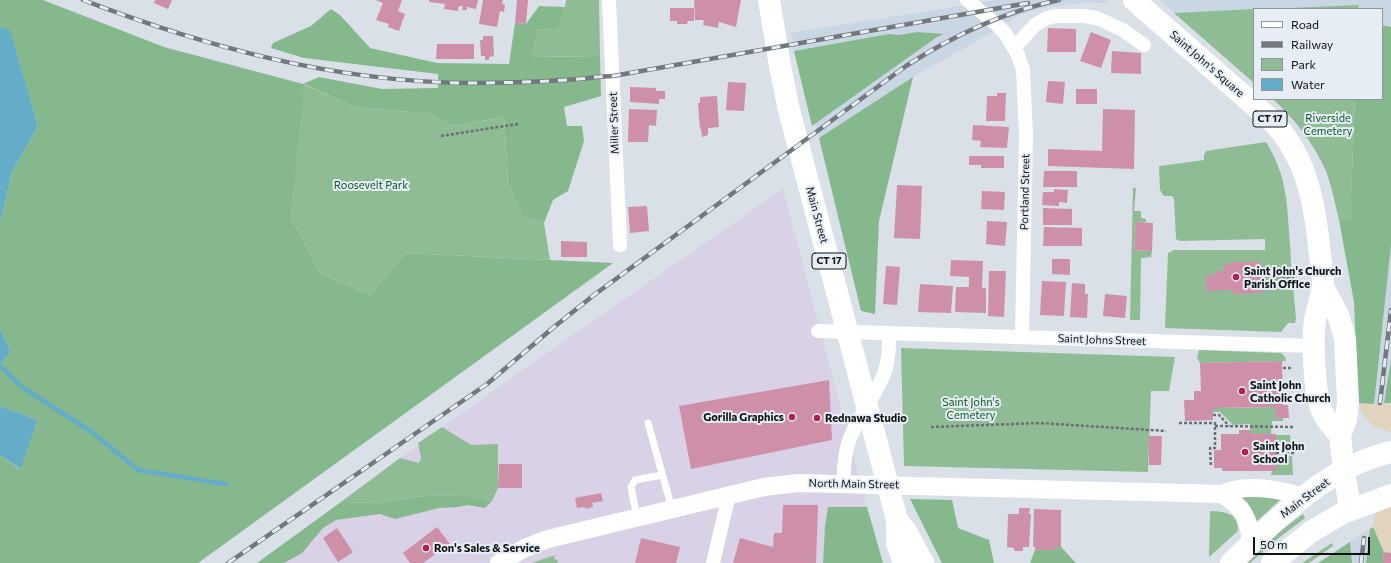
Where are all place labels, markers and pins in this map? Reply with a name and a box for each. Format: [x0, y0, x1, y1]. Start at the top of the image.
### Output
place label: Saint John's Church Parish Office [1244, 264, 1341, 290]
marker: Saint John's Church Parish Office [1231, 272, 1241, 282]
place label: Saint John Catholic Church [1250, 378, 1331, 404]
marker: Saint John Catholic Church [1237, 386, 1247, 396]
place label: Gorilla Graphics [703, 410, 784, 424]
place label: Rednawa Studio [825, 411, 907, 425]
marker: Gorilla Graphics [787, 412, 797, 422]
marker: Rednawa Studio [812, 413, 822, 423]
place label: Saint John School [1253, 439, 1304, 465]
marker: Saint John School [1240, 447, 1250, 457]
place label: Ron's Sales & Service [434, 541, 540, 555]
marker: Ron's Sales & Service [421, 543, 431, 553]

